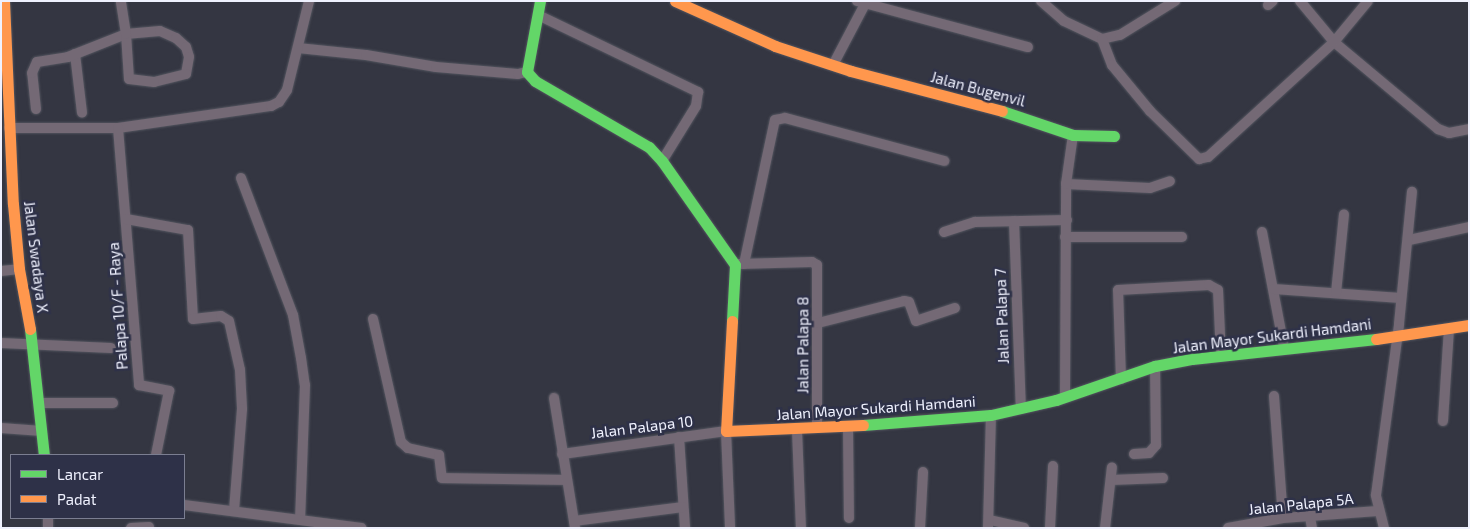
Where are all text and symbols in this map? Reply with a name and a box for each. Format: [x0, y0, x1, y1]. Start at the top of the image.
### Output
street label: Jalan Bugenvil [929, 68, 1027, 110]
street label: Jalan Swadaya X [20, 200, 52, 314]
street label: Palapa 10/F - Raya [105, 242, 131, 370]
street label: Jalan Palapa 7 [991, 268, 1013, 364]
street label: Jalan Palapa 8 [794, 296, 812, 394]
street label: Jalan Mayor Sukardi Hamdani [1172, 315, 1372, 357]
street label: Jalan Mayor Sukardi Hamdani [776, 392, 976, 424]
street label: Jalan Palapa 10 [590, 412, 694, 442]
legend [10, 454, 185, 519]
text: Lancar [57, 465, 103, 483]
text: Padat [57, 490, 97, 508]
street label: Jalan Palapa 5A [1248, 490, 1354, 518]

